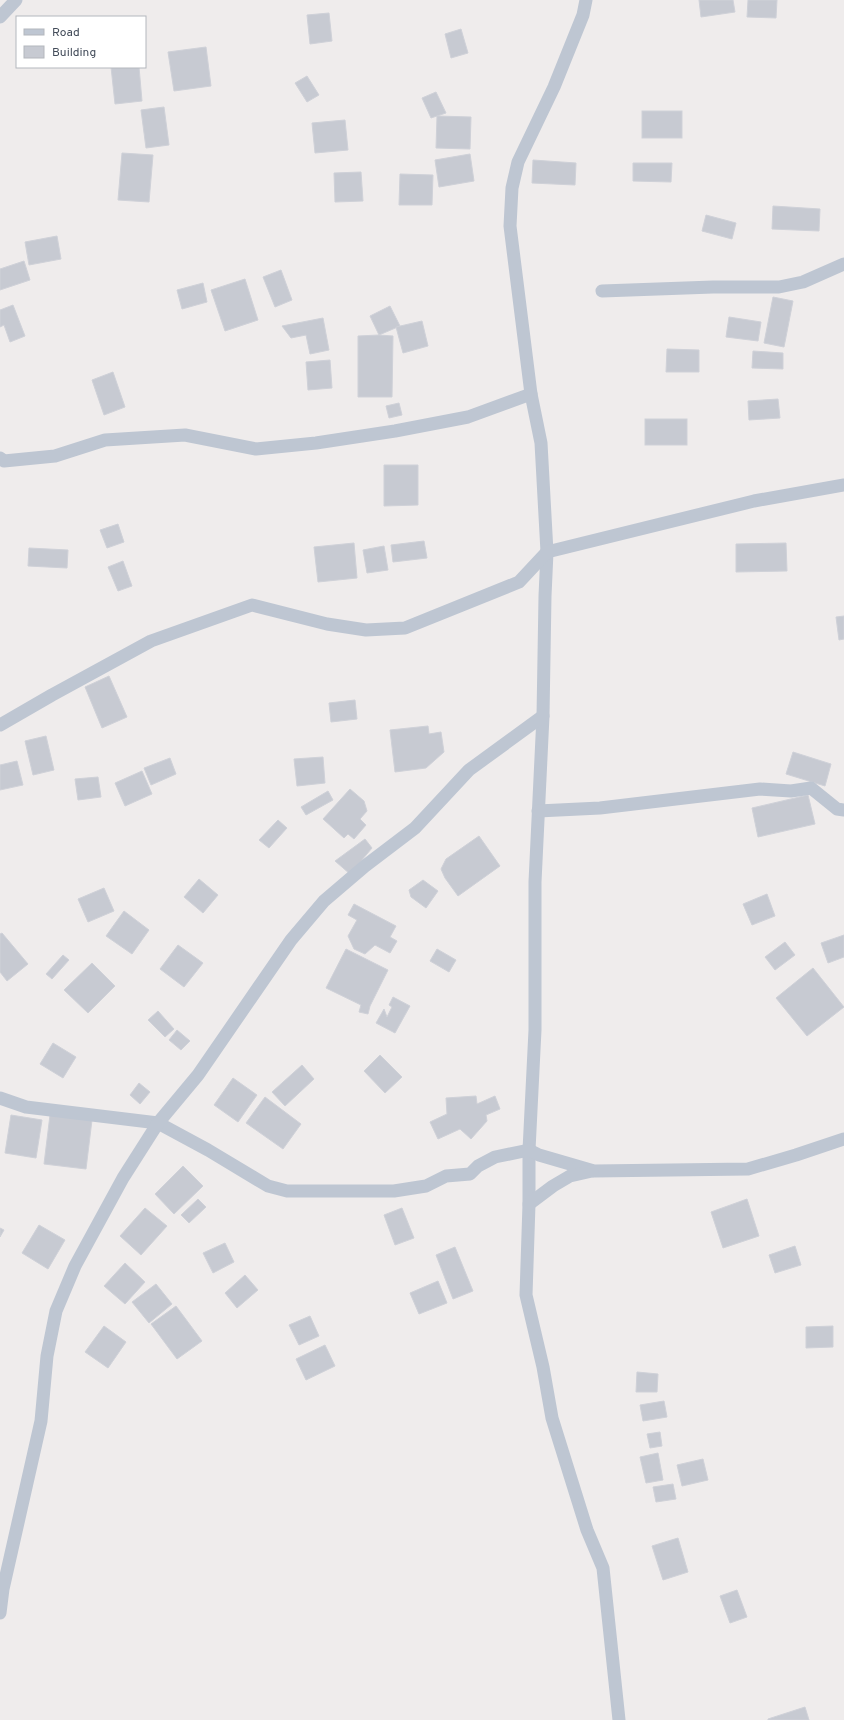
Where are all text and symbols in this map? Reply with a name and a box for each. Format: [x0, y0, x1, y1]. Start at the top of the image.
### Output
legend [16, 16, 146, 68]
text: Road [52, 25, 80, 41]
text: Building [52, 45, 96, 61]

